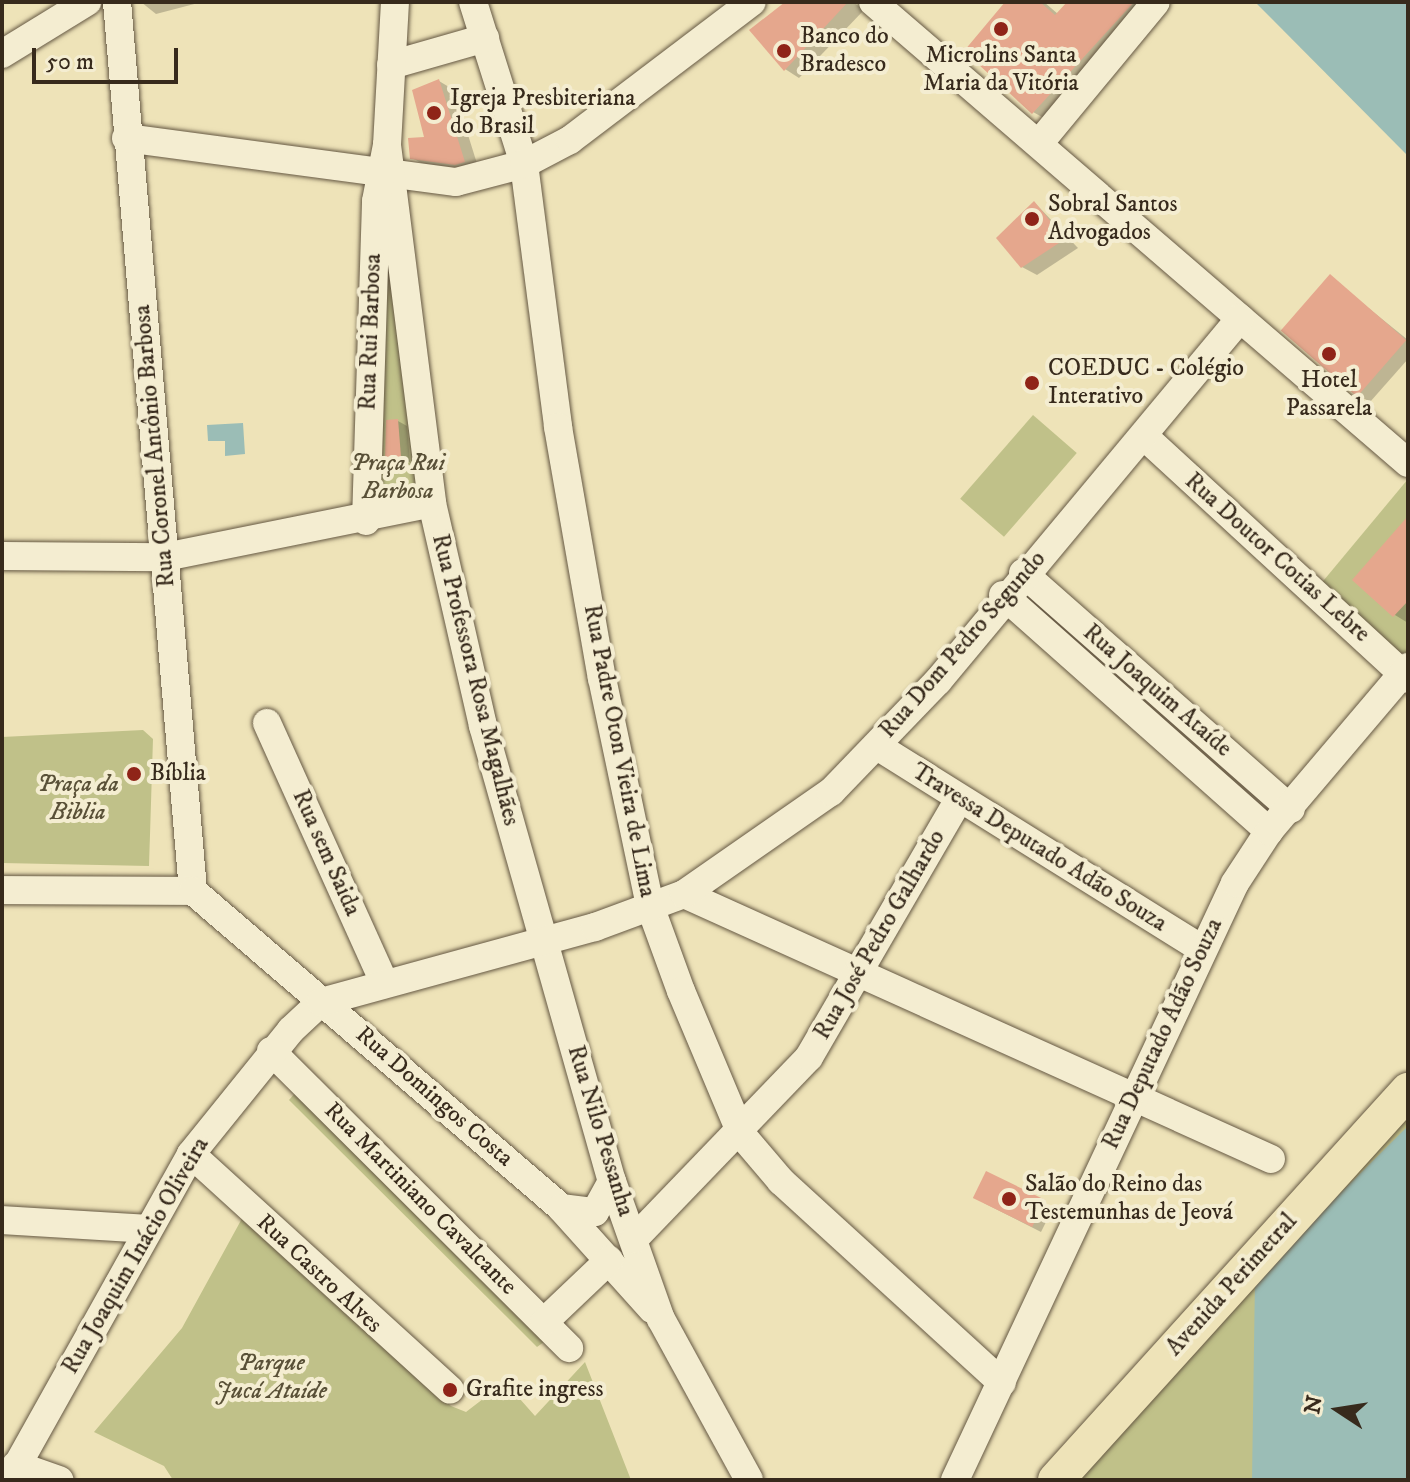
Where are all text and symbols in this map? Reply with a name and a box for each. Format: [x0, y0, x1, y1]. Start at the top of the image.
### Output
marker: Microlins Santa Maria da Vitória [992, 20, 1010, 38]
place label: Banco do Bradesco [800, 23, 889, 79]
scale bar [36, 32, 182, 82]
marker: Banco do Bradesco [775, 42, 793, 60]
place label: Microlins Santa Maria da Vitória [923, 42, 1079, 98]
text: 50 m [46, 47, 94, 77]
place label: Igreja Presbiteriana do Brasil [450, 85, 635, 141]
marker: Igreja Presbiteriana do Brasil [425, 104, 443, 122]
place label: Sobral Santos Advogados [1048, 191, 1177, 247]
marker: Sobral Santos Advogados [1023, 210, 1041, 228]
street label: Rua Rui Barbosa [354, 253, 388, 411]
street label: Rua Coronel Antônio Barbosa [128, 303, 182, 589]
marker: Hotel Passarela [1320, 345, 1338, 363]
place label: COEDUC - Colégio Interativo [1048, 355, 1244, 411]
place label: Hotel Passarela [1286, 367, 1372, 423]
marker: COEDUC - Colégio Interativo [1023, 374, 1041, 392]
park label: Praça Rui Barbosa [351, 450, 445, 506]
street label: Rua Doutor Cotias Lebre [1178, 467, 1376, 649]
street label: Rua Professora Rosa Magalhães [425, 531, 525, 829]
street label: Rua Dom Pedro Segundo [874, 545, 1052, 745]
street label: Rua Padre Oton Vieira de Lima [576, 602, 662, 900]
street label: Rua Joaquim Ataíde [1077, 618, 1237, 764]
street label: Travessa Deputado Adão Souza [906, 758, 1172, 938]
place label: Bíblia [150, 760, 206, 788]
marker: Bíblia [125, 765, 143, 783]
park label: Praça da Biblia [37, 771, 119, 827]
street label: Rua sem Saida [285, 785, 367, 921]
street label: Rua José Pedro Galhardo [808, 825, 952, 1045]
street label: Rua Deputado Adão Souza [1097, 914, 1229, 1154]
street label: Rua Domingos Costa [349, 1021, 519, 1173]
street label: Rua Nilo Pessanha [560, 1042, 640, 1220]
street label: Rua Martiniano Cavalcante [318, 1097, 522, 1301]
street label: Rua Joaquim Inácio Oliveira [56, 1132, 216, 1380]
place label: Salão do Reino das Testemunhas de Jeová [1025, 1171, 1233, 1227]
marker: Salão do Reino das Testemunhas de Jeová [1000, 1190, 1018, 1208]
street label: Rua Castro Alves [250, 1208, 388, 1340]
street label: Avenida Perimetral [1160, 1208, 1304, 1362]
park label: Parque Jucá Ataíde [215, 1350, 327, 1406]
north arrow [1298, 1370, 1378, 1450]
place label: Grafite ingress [466, 1376, 604, 1404]
marker: Grafite ingress [441, 1381, 459, 1399]
text: N [1299, 1393, 1329, 1417]

